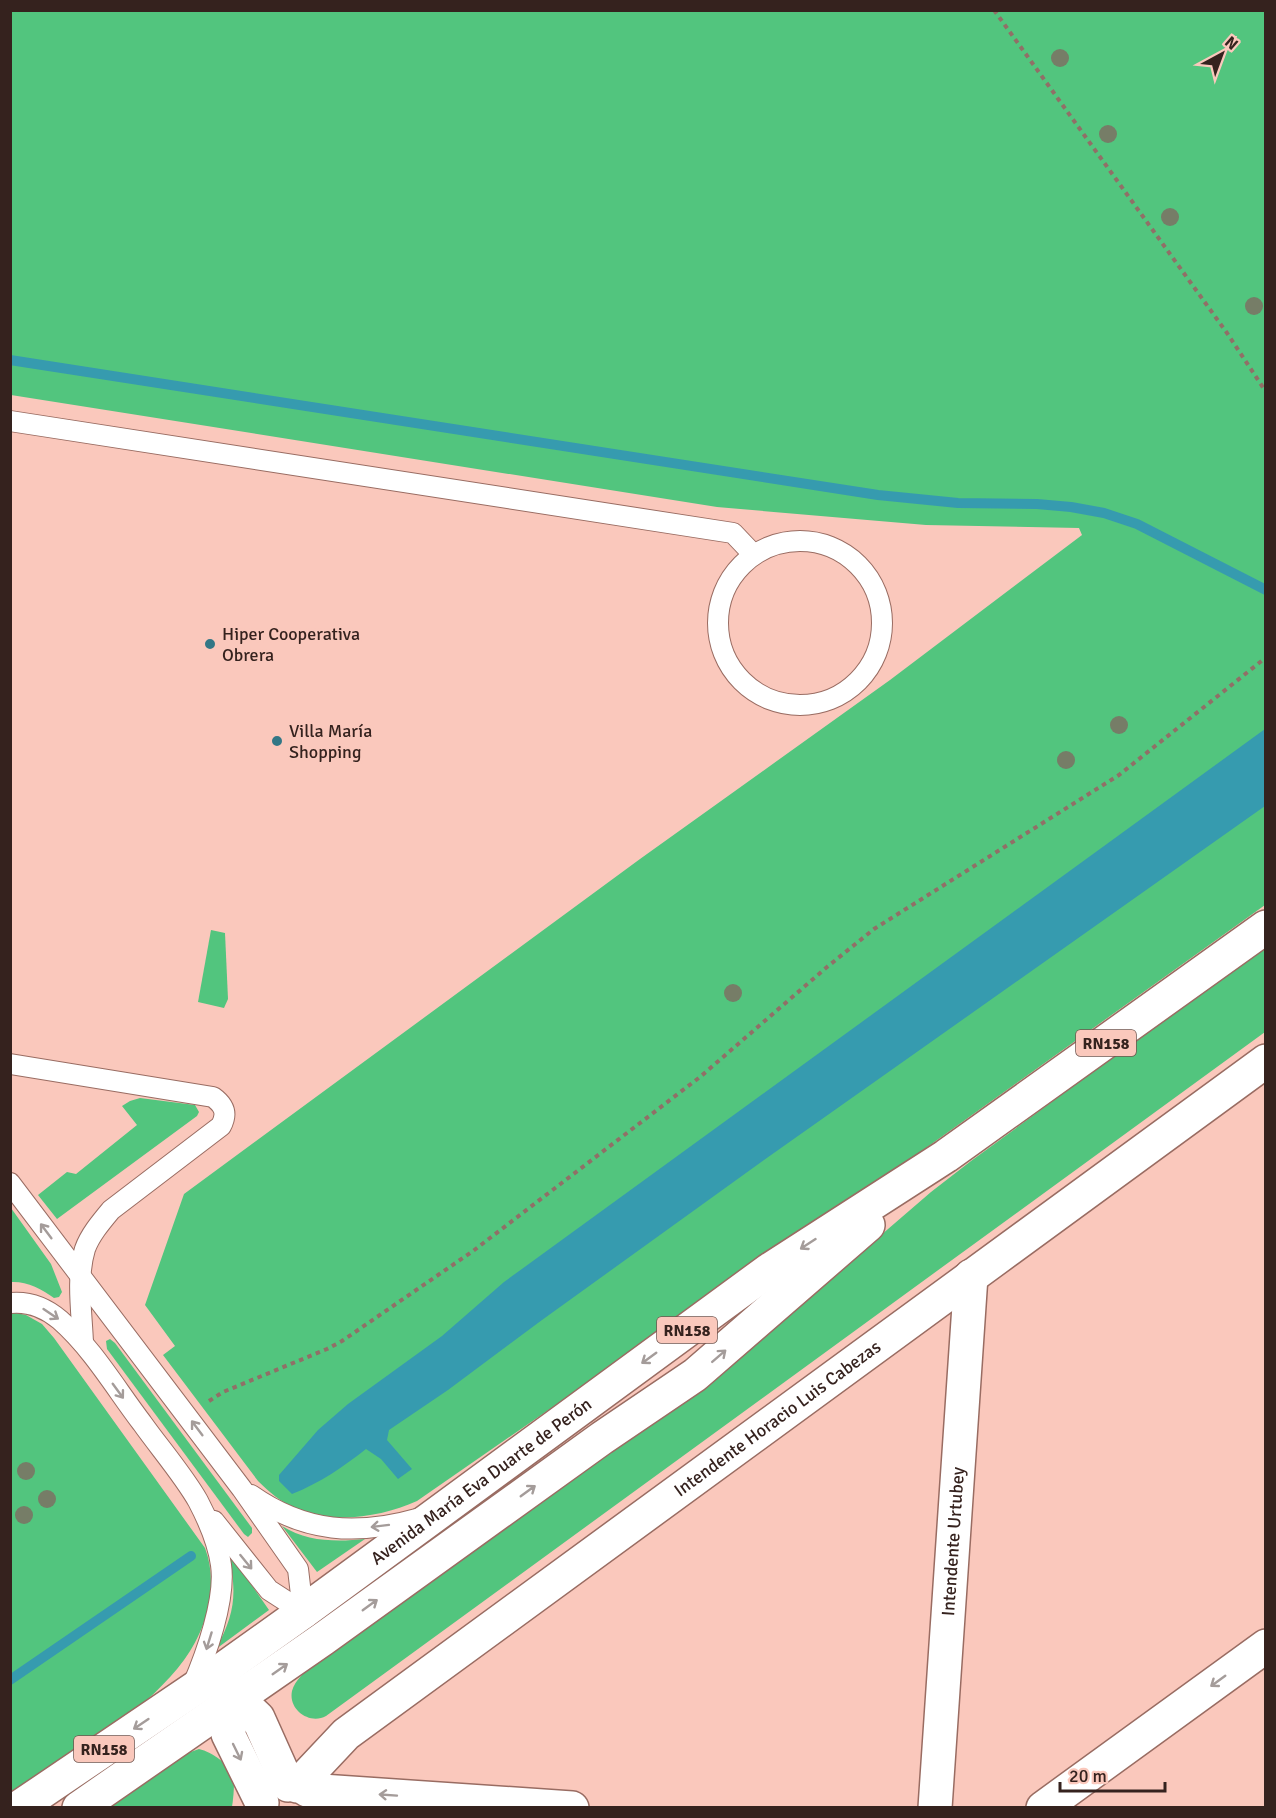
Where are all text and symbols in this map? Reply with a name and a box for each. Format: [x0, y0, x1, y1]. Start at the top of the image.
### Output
north arrow [1192, 24, 1252, 84]
text: N [1220, 32, 1242, 55]
place label: Hiper Cooperativa Obrera [222, 623, 360, 666]
marker: Hiper Cooperativa Obrera [203, 637, 217, 651]
place label: Villa María Shopping [289, 720, 372, 763]
marker: Villa María Shopping [270, 734, 284, 748]
road number: RN158 [1076, 1030, 1136, 1056]
one-way arrow [40, 1223, 52, 1239]
one-way arrow [800, 1238, 816, 1250]
one-way arrow [43, 1308, 59, 1320]
road number: RN158 [657, 1317, 717, 1343]
street label: Intendente Horacio Luis Cabezas [670, 1335, 885, 1501]
one-way arrow [711, 1349, 726, 1363]
one-way arrow [642, 1351, 658, 1364]
one-way arrow [111, 1382, 124, 1398]
street label: Avenida María Eva Duarte de Perón [367, 1393, 596, 1569]
one-way arrow [191, 1421, 203, 1437]
street label: Intendente Urtubey [937, 1466, 969, 1617]
one-way arrow [520, 1485, 536, 1497]
one-way arrow [370, 1521, 390, 1532]
one-way arrow [240, 1553, 253, 1569]
one-way arrow [362, 1599, 378, 1611]
one-way arrow [203, 1631, 214, 1650]
one-way arrow [271, 1662, 288, 1674]
one-way arrow [1211, 1675, 1227, 1687]
one-way arrow [134, 1718, 150, 1730]
road number: RN158 [74, 1736, 134, 1762]
one-way arrow [231, 1742, 243, 1760]
scale bar [1060, 1755, 1165, 1793]
text: 20 m [1069, 1765, 1107, 1787]
one-way arrow [378, 1789, 398, 1800]

